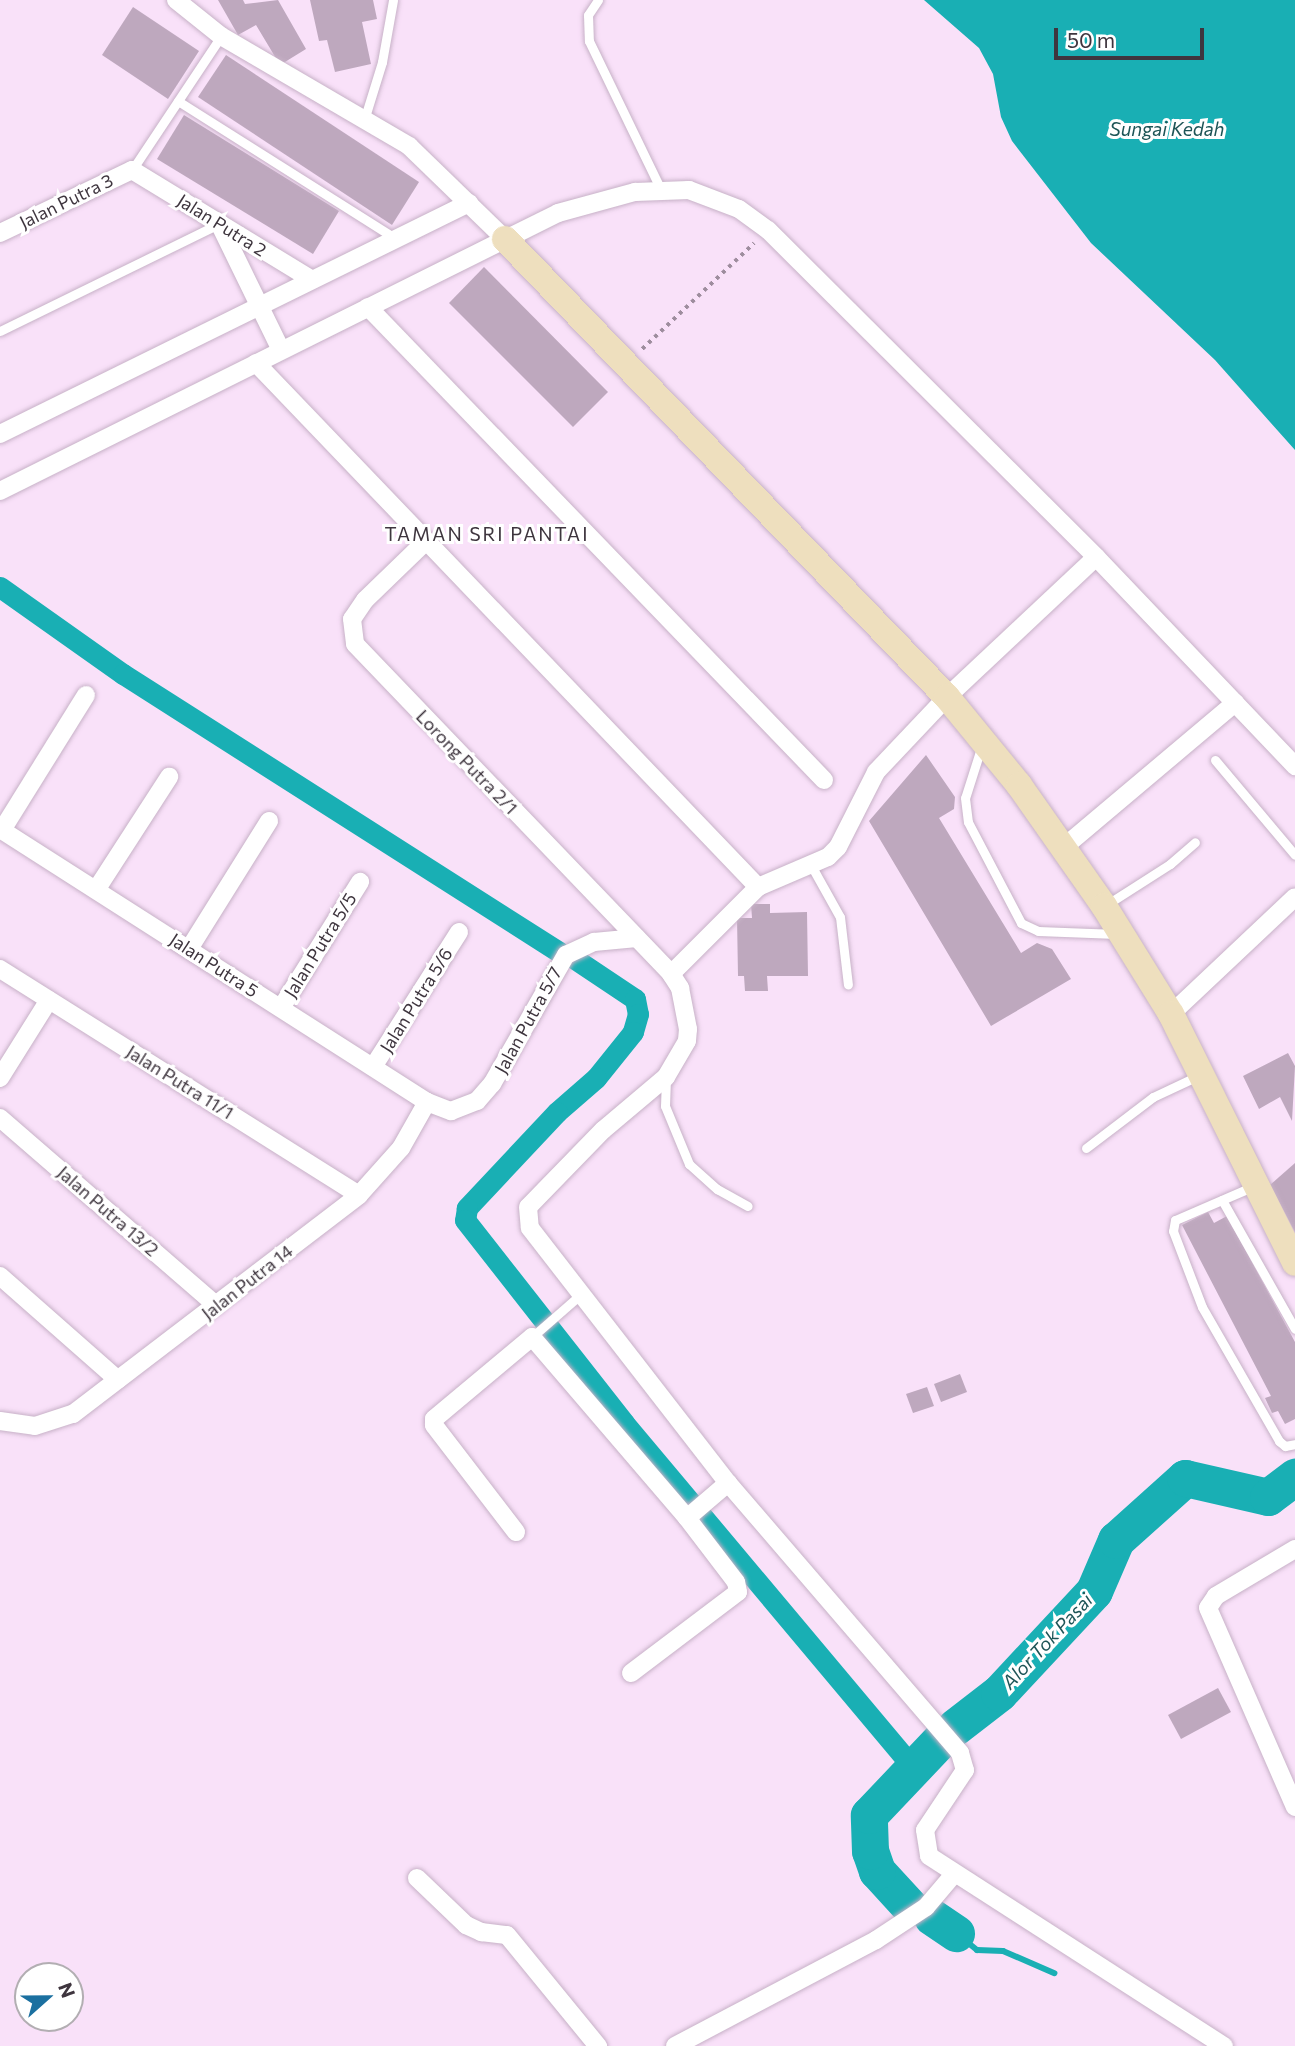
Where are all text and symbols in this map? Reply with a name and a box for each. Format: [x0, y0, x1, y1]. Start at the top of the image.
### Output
scale bar [1057, 14, 1208, 58]
text: 50 m [1067, 27, 1115, 52]
water label: Sungai Kedah [1110, 118, 1224, 140]
street label: Jalan Putra 3 [16, 169, 116, 233]
street label: Jalan Putra 2 [173, 189, 271, 261]
district label: TAMAN SRI PANTAI [386, 523, 588, 545]
street label: Lorong Putra 2/1 [412, 705, 522, 819]
street label: Jalan Putra 5/5 [279, 889, 361, 1001]
street label: Jalan Putra 5 [166, 928, 262, 1002]
street label: Jalan Putra 5/6 [375, 944, 457, 1056]
street label: Jalan Putra 5/7 [490, 963, 566, 1077]
street label: Jalan Putra 11/1 [123, 1040, 237, 1124]
street label: Jalan Putra 13/2 [53, 1161, 163, 1261]
street label: Jalan Putra 14 [197, 1240, 297, 1324]
water label: Alor Tok Pasai [997, 1589, 1097, 1693]
north arrow [14, 1962, 84, 2032]
text: N [54, 1979, 80, 2001]

